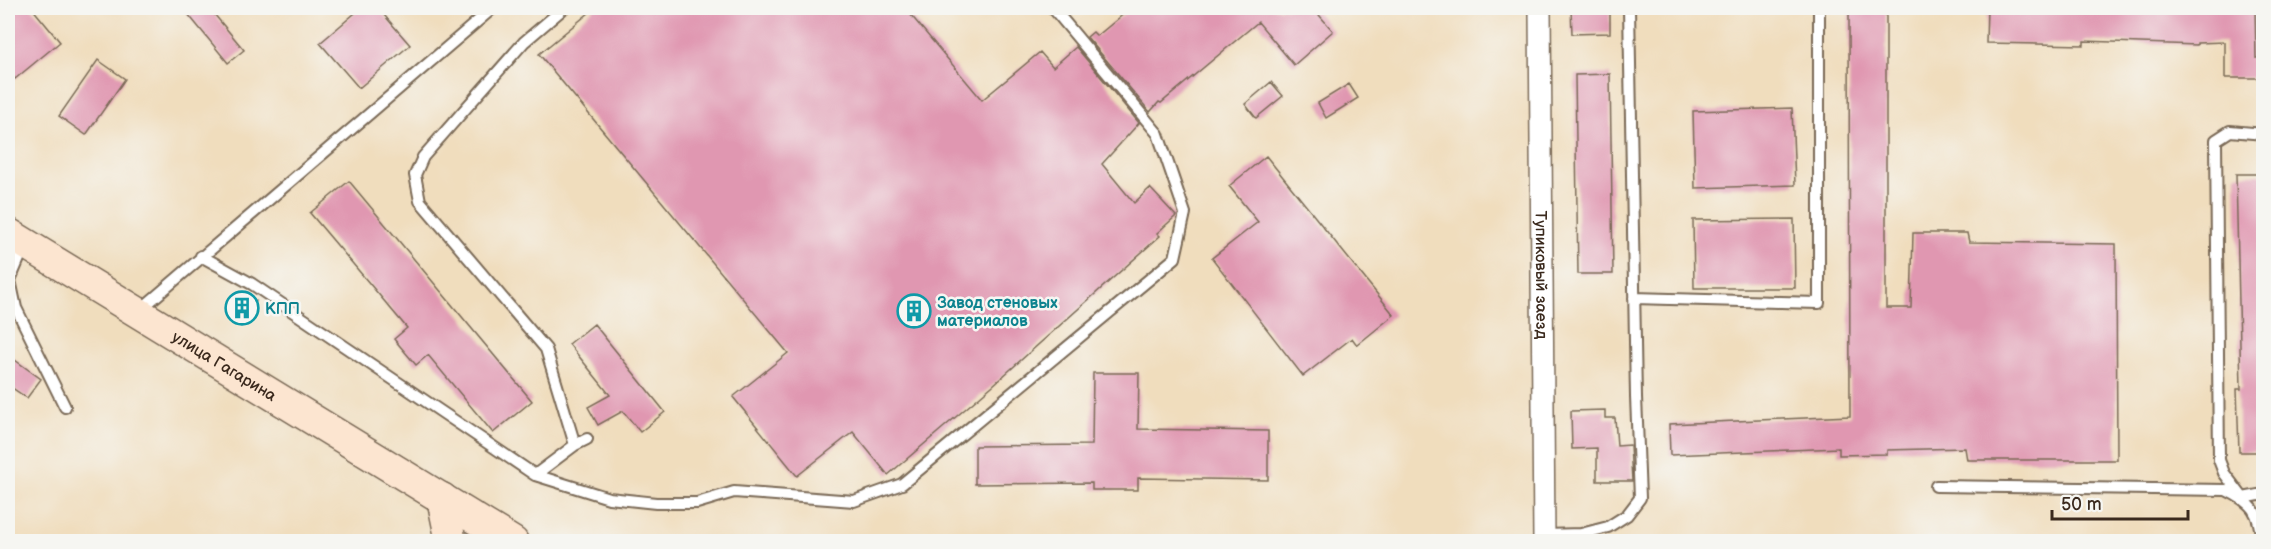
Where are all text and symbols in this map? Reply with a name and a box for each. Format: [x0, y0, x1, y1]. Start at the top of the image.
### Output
street label: Тупиковый заезд [1531, 211, 1550, 340]
building icon: КПП [224, 290, 260, 326]
building icon: Завод стеновых материалов [896, 293, 932, 329]
place label: Завод стеновых материалов [937, 294, 1058, 331]
place label: КПП [265, 300, 300, 319]
street label: улица Гагарина [168, 328, 280, 406]
scale bar [2052, 483, 2188, 521]
text: 50 m [2061, 494, 2102, 515]

